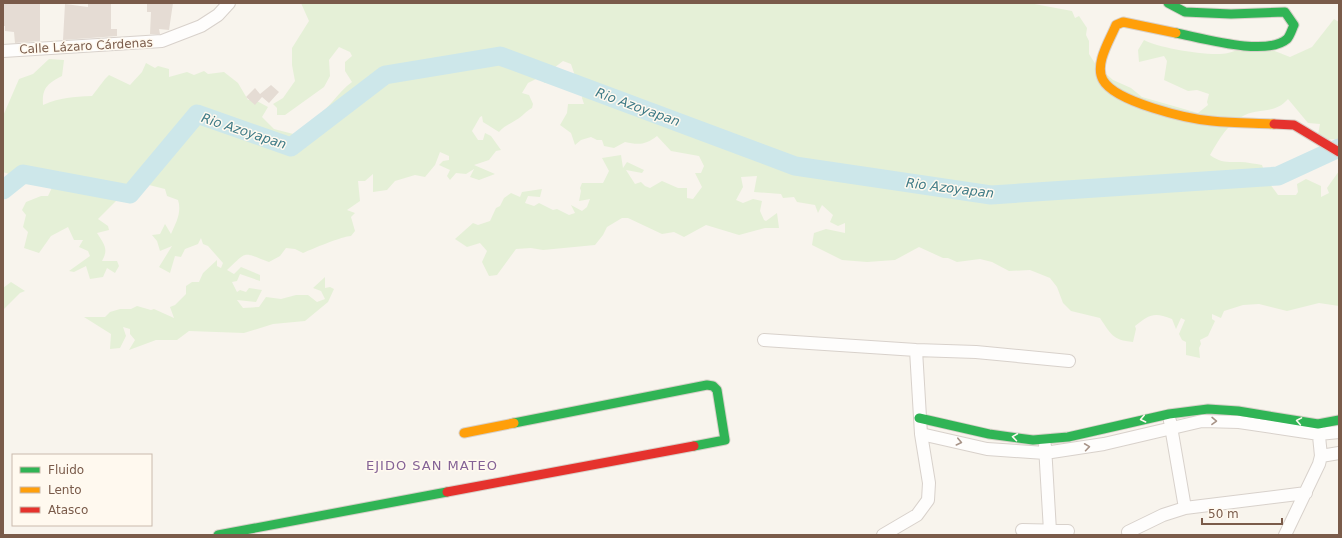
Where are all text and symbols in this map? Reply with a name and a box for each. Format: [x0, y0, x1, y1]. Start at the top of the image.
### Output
street label: Calle Lázaro Cárdenas [19, 36, 153, 56]
water label: Rio Azoyapan [594, 85, 682, 129]
water label: Rio Azoyapan [200, 110, 288, 152]
water label: Rio Azoyapan [905, 175, 995, 201]
one-way arrow [1140, 415, 1146, 423]
one-way arrow [1211, 417, 1217, 426]
one-way arrow [1296, 417, 1302, 426]
one-way arrow [1012, 433, 1018, 442]
one-way arrow [956, 438, 962, 446]
one-way arrow [1084, 443, 1090, 452]
legend [12, 454, 152, 526]
district label: EJIDO SAN MATEO [366, 458, 498, 473]
text: Fluido [48, 463, 84, 477]
text: Lento [48, 483, 82, 497]
scale bar [1202, 500, 1282, 526]
text: Atasco [48, 503, 88, 517]
text: 50 m [1208, 507, 1239, 521]

